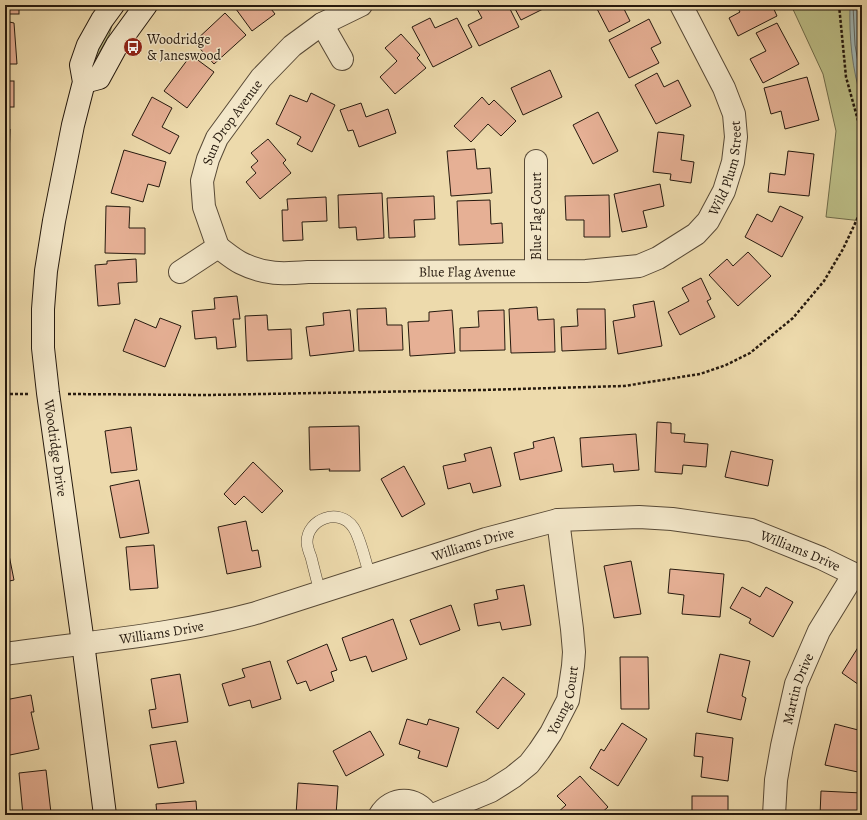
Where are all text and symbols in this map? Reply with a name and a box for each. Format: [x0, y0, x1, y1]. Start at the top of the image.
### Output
place label: Woodridge & Janeswood [146, 30, 221, 65]
bus stop icon: Woodridge & Janeswood [122, 36, 144, 58]
street label: Sun Drop Avenue [198, 76, 267, 167]
street label: Wild Plum Street [703, 120, 746, 220]
street label: Blue Flag Court [527, 171, 546, 260]
street label: Blue Flag Avenue [419, 262, 516, 282]
street label: Woodridge Drive [39, 397, 72, 498]
street label: Williams Drive [428, 523, 516, 566]
street label: Williams Drive [756, 525, 844, 576]
street label: Williams Drive [117, 616, 205, 649]
street label: Martin Drive [778, 650, 818, 726]
street label: Young Court [542, 664, 583, 739]

